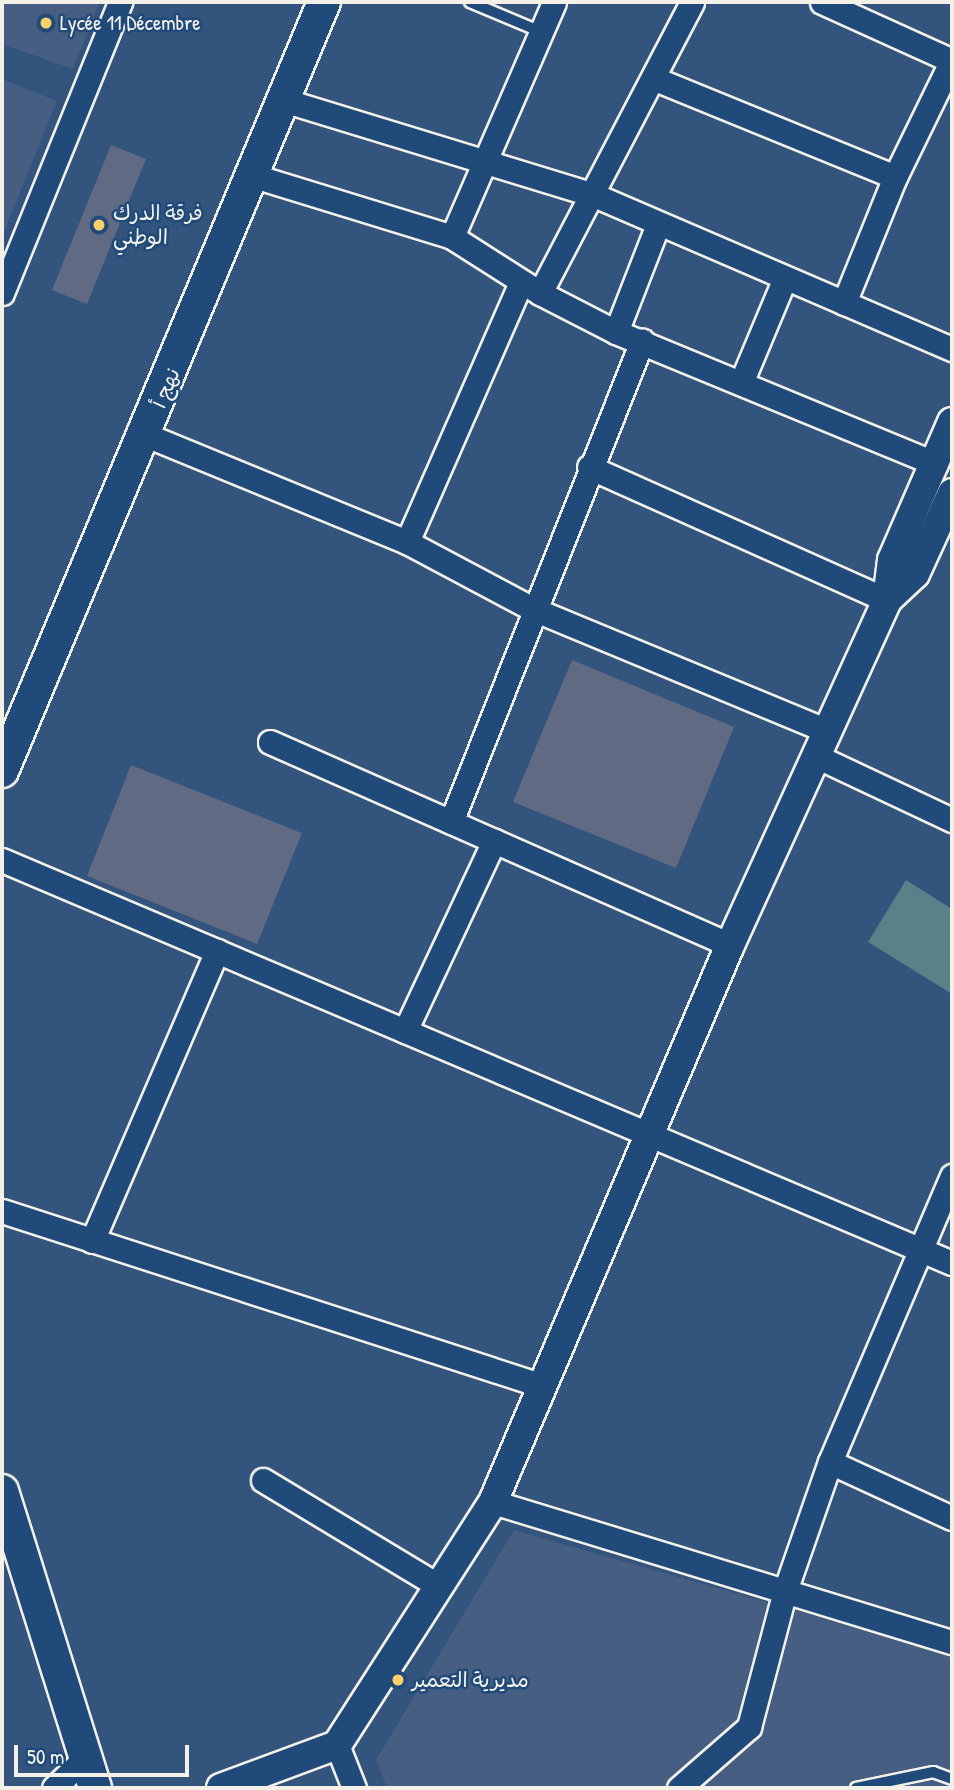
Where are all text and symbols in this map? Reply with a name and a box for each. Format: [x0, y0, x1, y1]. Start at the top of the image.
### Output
place label: Lycée 11 Décembre [60, 10, 201, 36]
marker: Lycée 11 Décembre [38, 15, 54, 31]
place label: فرقة الدرك الوطني [113, 200, 203, 250]
marker: فرقة الدرك الوطني [91, 217, 107, 233]
street label: نهج أ [146, 364, 186, 412]
place label: مديرية التعمير [412, 1667, 529, 1693]
marker: مديرية التعمير [390, 1672, 406, 1688]
scale bar [18, 1730, 192, 1774]
text: 50 m [27, 1742, 64, 1771]

